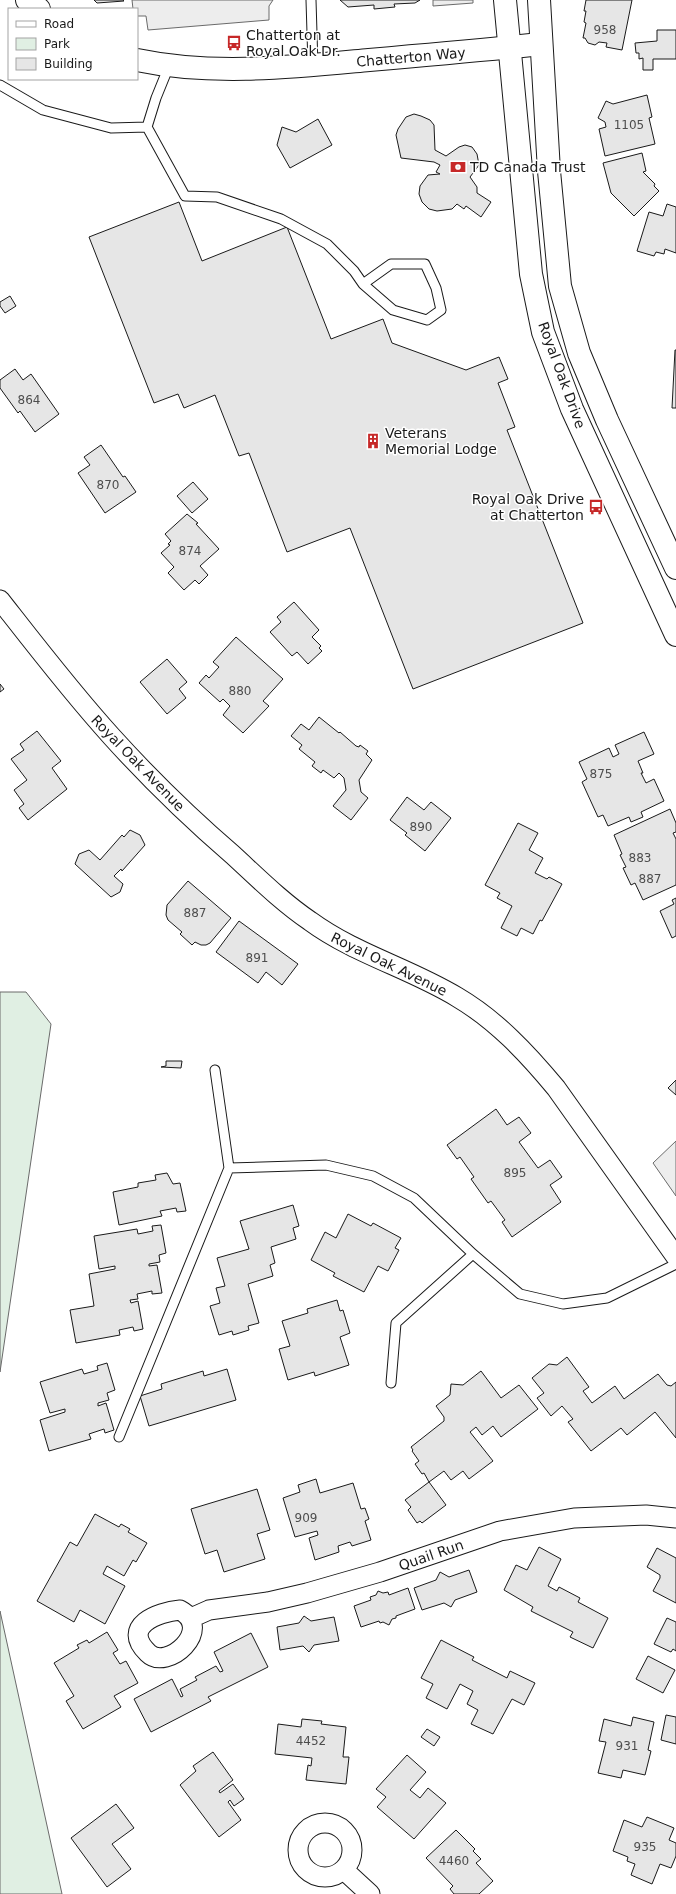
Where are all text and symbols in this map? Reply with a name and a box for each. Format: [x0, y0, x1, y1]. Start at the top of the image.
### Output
legend [8, 8, 138, 80]
text: Road [44, 17, 74, 31]
house number: 958 [594, 23, 616, 37]
place label: Chatterton at Royal Oak Dr. [246, 27, 341, 59]
bus stop icon: Chatterton at Royal Oak Dr. [225, 34, 243, 52]
text: Park [44, 37, 70, 51]
street label: Chatterton Way [356, 44, 466, 70]
text: Building [44, 57, 93, 71]
house number: 1105 [614, 118, 644, 132]
bank icon: TD Canada Trust [449, 158, 467, 176]
place label: TD Canada Trust [469, 159, 586, 175]
street label: Royal Oak Drive [535, 319, 589, 431]
house number: 864 [18, 393, 40, 407]
place label: Veterans Memorial Lodge [385, 425, 497, 457]
building icon: Veterans Memorial Lodge [364, 432, 382, 450]
house number: 870 [97, 478, 119, 492]
place label: Royal Oak Drive at Chatterton [472, 491, 584, 523]
bus stop icon: Royal Oak Drive at Chatterton [587, 498, 605, 516]
house number: 874 [179, 544, 201, 558]
house number: 880 [229, 684, 251, 698]
street label: Royal Oak Avenue [88, 712, 188, 814]
house number: 875 [590, 767, 612, 781]
house number: 890 [410, 820, 432, 834]
house number: 883 [629, 851, 651, 865]
house number: 887 [639, 872, 661, 886]
house number: 887 [184, 906, 206, 920]
street label: Royal Oak Avenue [328, 929, 450, 999]
house number: 891 [246, 951, 268, 965]
house number: 895 [504, 1166, 526, 1180]
house number: 909 [295, 1511, 317, 1525]
street label: Quail Run [396, 1536, 466, 1574]
house number: 4452 [296, 1734, 326, 1748]
house number: 931 [616, 1739, 638, 1753]
house number: 935 [634, 1840, 656, 1854]
house number: 4460 [439, 1854, 469, 1868]

